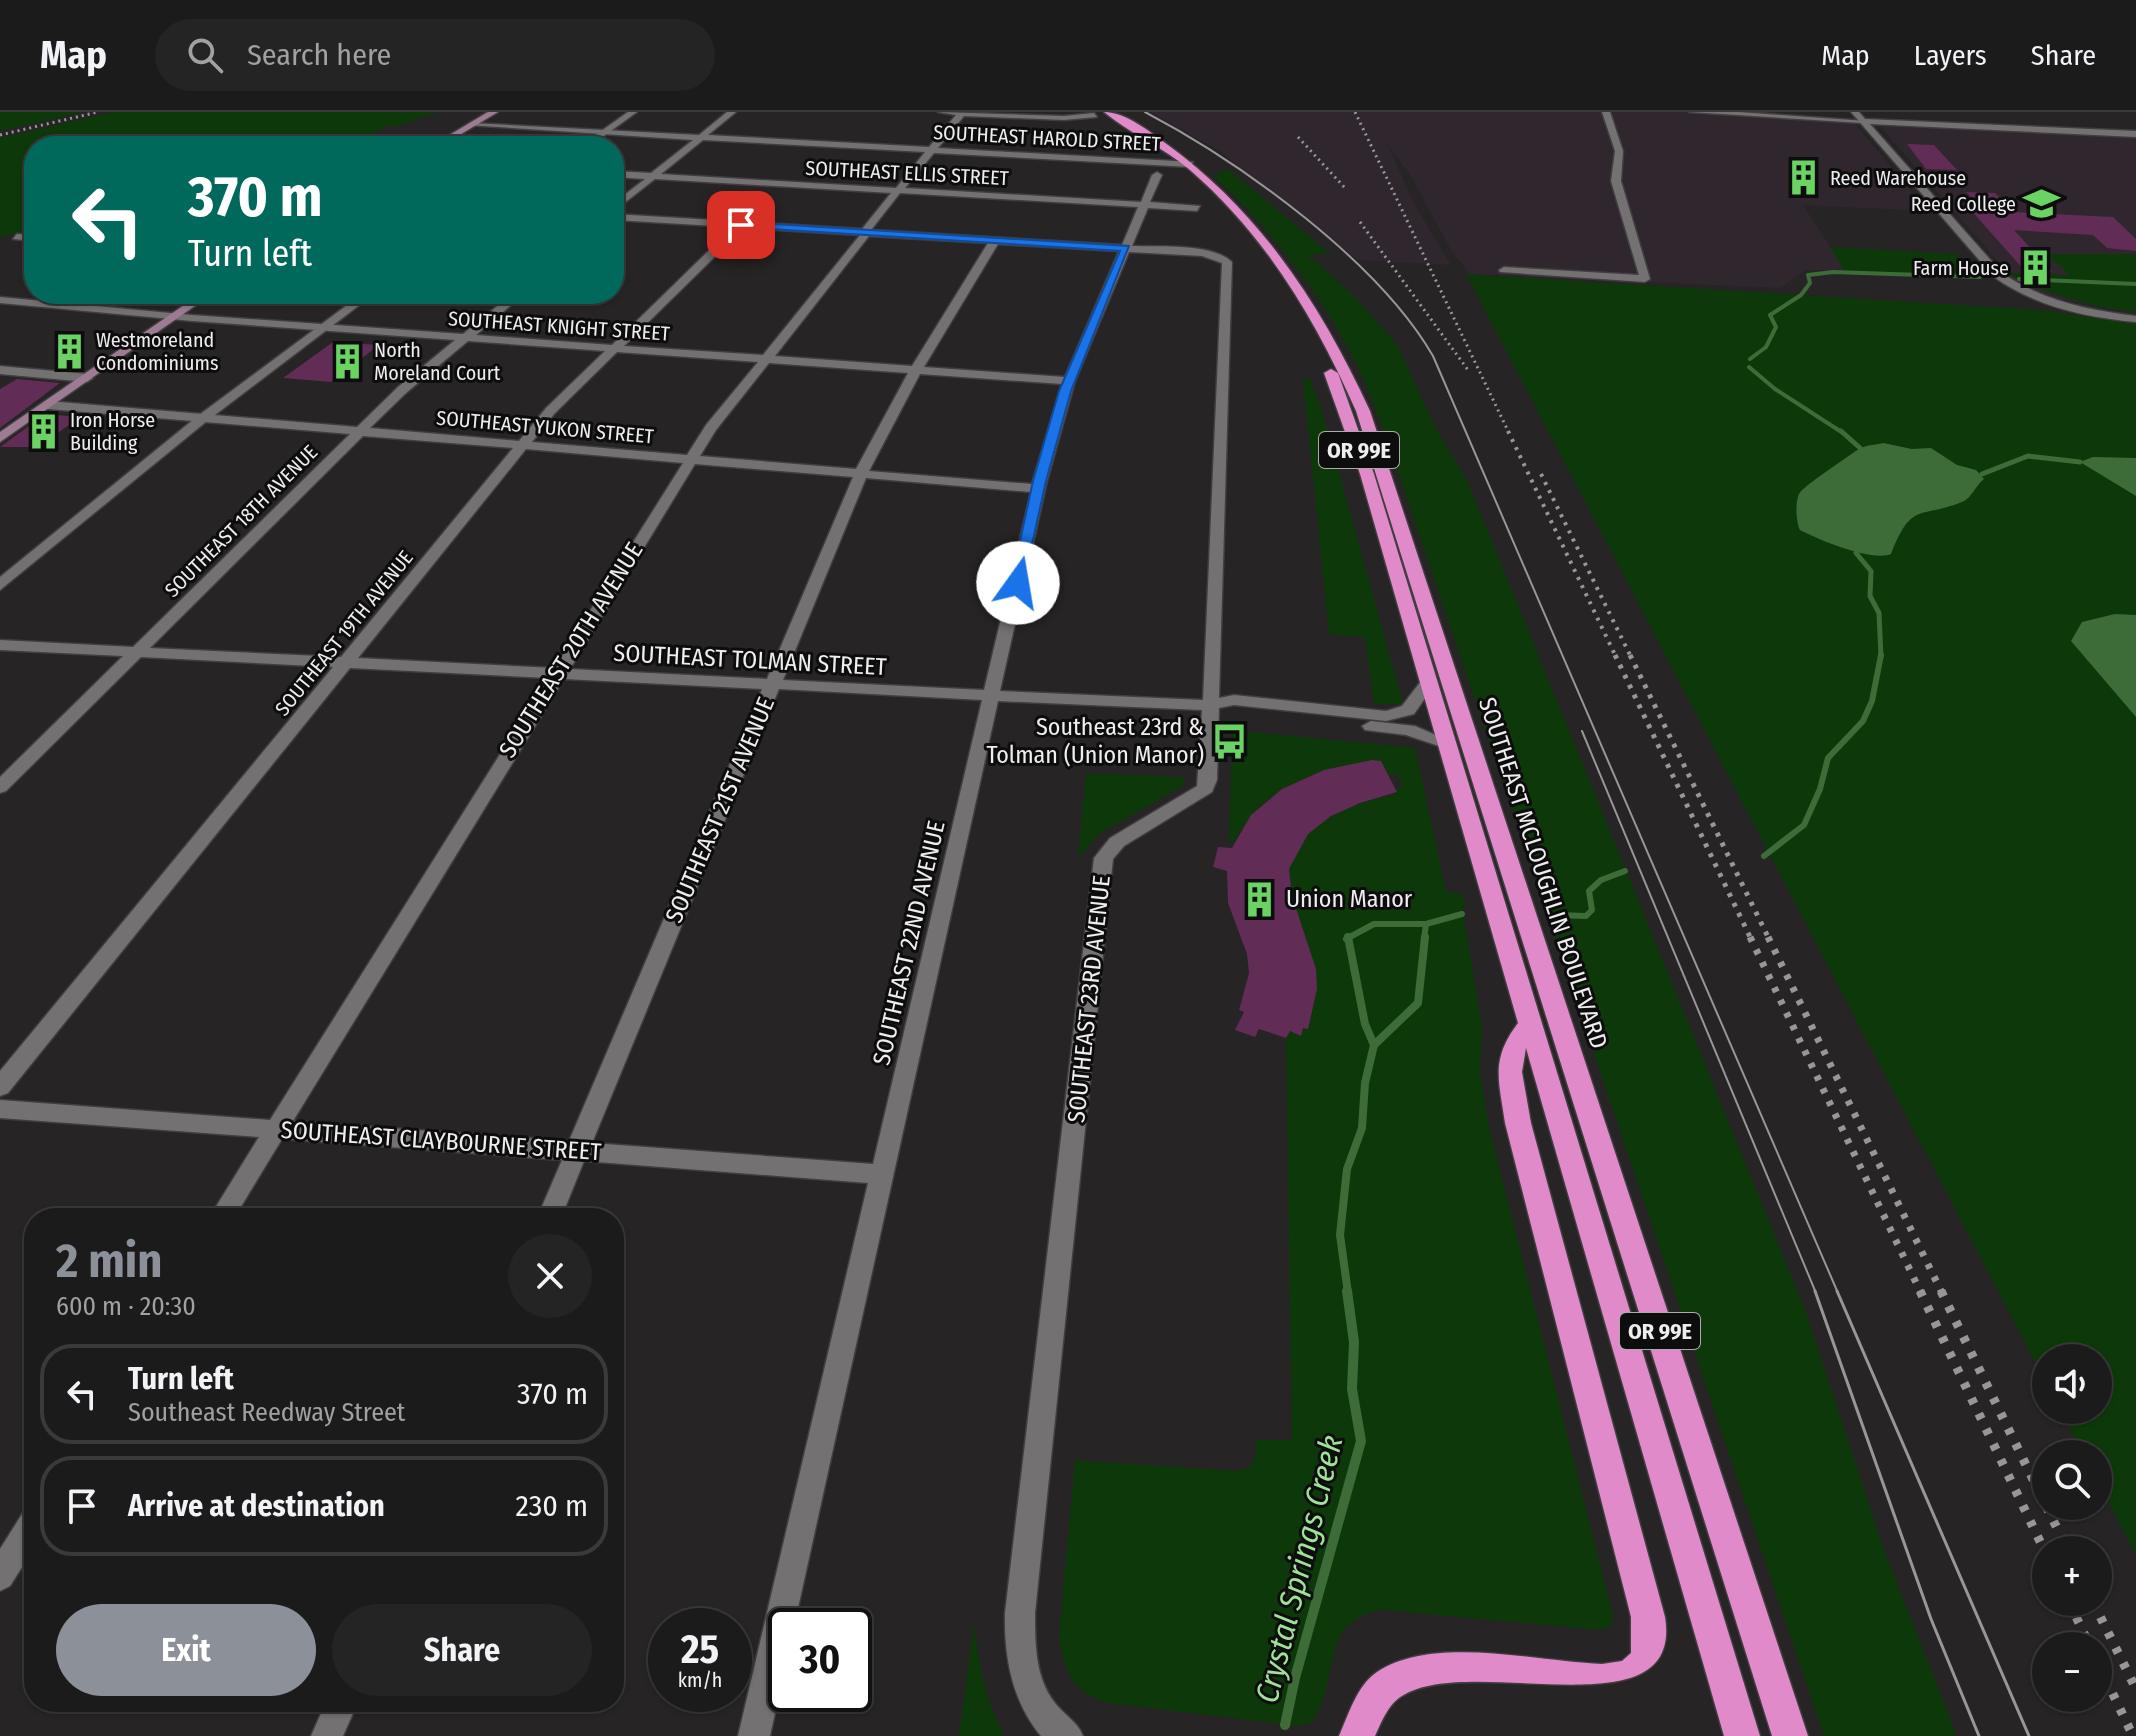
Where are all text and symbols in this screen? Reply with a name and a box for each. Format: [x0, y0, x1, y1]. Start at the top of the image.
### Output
search box [155, 19, 715, 91]
text: Map [40, 32, 107, 78]
icon: search [183, 33, 227, 77]
text: Search here [247, 37, 391, 73]
text: Map [1821, 39, 1870, 72]
text: Layers [1914, 39, 1987, 72]
text: Share [2031, 39, 2096, 72]
street label: SOUTHEAST HAROLD STREET [933, 120, 1162, 156]
street label: SOUTHEAST ELLIS STREET [805, 156, 1010, 190]
building icon: Reed Warehouse [1785, 159, 1823, 197]
text: 370 m [188, 164, 323, 231]
place label: Reed Warehouse [1830, 166, 1966, 190]
icon: left [56, 168, 160, 272]
school or university icon: Reed College [2023, 185, 2061, 223]
pin [707, 191, 775, 259]
place label: Reed College [1911, 192, 2016, 216]
icon: arrive [719, 203, 763, 247]
text: Turn left [188, 232, 312, 276]
building icon: Farm House [2016, 249, 2054, 287]
place label: Farm House [1913, 256, 2009, 280]
street label: SOUTHEAST KNIGHT STREET [447, 306, 671, 346]
place label: Westmoreland Condominiums [96, 328, 218, 375]
building icon: Westmoreland Condominiums [51, 333, 89, 371]
place label: North Moreland Court [374, 338, 501, 385]
building icon: North Moreland Court [329, 342, 367, 380]
street label: SOUTHEAST YUKON STREET [435, 406, 655, 449]
place label: Iron Horse Building [70, 408, 155, 455]
building icon: Iron Horse Building [25, 412, 63, 450]
road number: OR 99E [1319, 432, 1399, 468]
street label: SOUTHEAST 18TH AVENUE [160, 440, 322, 602]
street label: SOUTHEAST 20TH AVENUE [493, 537, 649, 763]
position arrow [976, 541, 1060, 625]
street label: SOUTHEAST 19TH AVENUE [270, 546, 418, 720]
street label: SOUTHEAST TOLMAN STREET [613, 639, 887, 681]
street label: SOUTHEAST 21ST AVENUE [660, 693, 780, 927]
street label: SOUTHEAST MCLOUGHLIN BOULEVARD [1473, 694, 1613, 1052]
place label: Southeast 23rd & Tolman (Union Manor) [986, 713, 1204, 769]
bus stop icon: Southeast 23rd & Tolman (Union Manor) [1211, 722, 1249, 760]
street label: SOUTHEAST 22ND AVENUE [867, 818, 951, 1068]
street label: SOUTHEAST 23RD AVENUE [1062, 874, 1116, 1124]
building icon: Union Manor [1241, 880, 1279, 918]
place label: Union Manor [1286, 885, 1413, 913]
street label: SOUTHEAST CLAYBOURNE STREET [280, 1116, 602, 1166]
text: 2 min [56, 1232, 162, 1290]
button: close [508, 1234, 592, 1318]
text: 600 m · 20:30 [56, 1291, 196, 1322]
road number: OR 99E [1620, 1313, 1700, 1349]
map controls [2032, 1344, 2112, 1712]
button: sound [2032, 1344, 2112, 1424]
text: Turn left [128, 1361, 234, 1397]
icon: left [60, 1372, 104, 1416]
text: 370 m [517, 1376, 588, 1412]
text: Southeast Reedway Street [128, 1397, 405, 1428]
water label: Crystal Springs Creek [1247, 1431, 1351, 1707]
button: search [2032, 1440, 2112, 1520]
icon: arrive [60, 1484, 104, 1528]
text: Arrive at destination [128, 1488, 385, 1524]
text: 230 m [516, 1488, 588, 1524]
button: + [2032, 1536, 2112, 1616]
button: Exit [56, 1604, 316, 1696]
button: Share [332, 1604, 592, 1696]
speed limit sign: 30 [768, 1608, 872, 1712]
text: 25 [681, 1626, 719, 1674]
button: − [2032, 1632, 2112, 1712]
text: km/h [678, 1668, 722, 1692]

